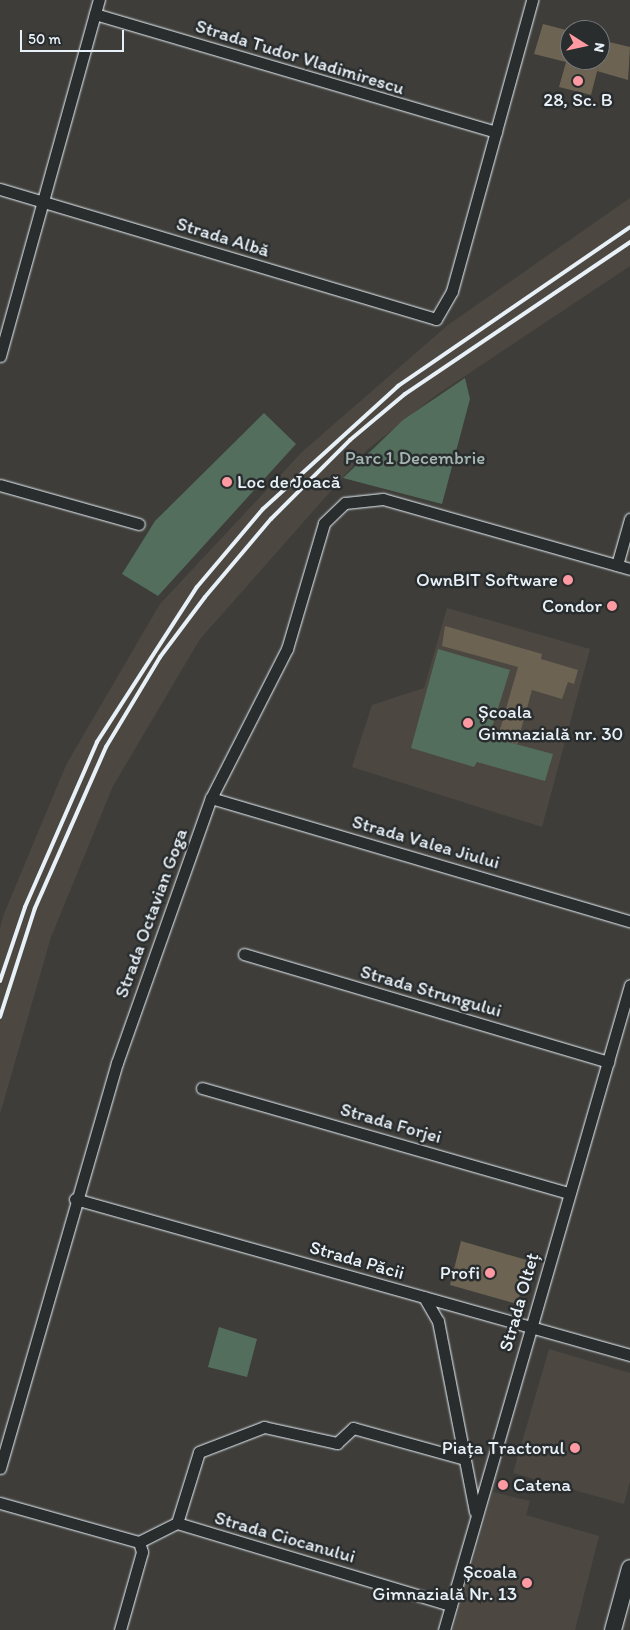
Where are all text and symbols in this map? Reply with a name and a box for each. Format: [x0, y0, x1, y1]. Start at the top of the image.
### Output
street label: Strada Tudor Vladimirescu [193, 14, 407, 100]
scale bar [22, 20, 126, 52]
north arrow [560, 20, 610, 70]
text: 50 m [28, 30, 61, 48]
text: N [590, 41, 608, 54]
marker: 28, Sc. B [572, 75, 584, 87]
place label: 28, Sc. B [543, 89, 613, 111]
street label: Strada Albă [174, 212, 272, 262]
park label: Parc 1 Decembrie [345, 447, 485, 469]
place label: Loc de Joacă [237, 471, 340, 493]
marker: Loc de Joacă [221, 476, 233, 488]
place label: OwnBIT Software [416, 569, 558, 591]
marker: OwnBIT Software [562, 574, 574, 586]
place label: Condor [542, 595, 602, 617]
marker: Condor [606, 600, 618, 612]
place label: Școala Gimnazială nr. 30 [478, 701, 623, 745]
marker: Școala Gimnazială nr. 30 [462, 717, 474, 729]
street label: Strada Valea Jiului [349, 810, 503, 874]
street label: Strada Octavian Goga [110, 825, 192, 1001]
street label: Strada Strungului [358, 960, 504, 1022]
street label: Strada Forjei [338, 1098, 444, 1148]
street label: Strada Păcii [307, 1236, 407, 1284]
street label: Strada Olteț [494, 1250, 544, 1354]
place label: Profi [440, 1262, 480, 1284]
marker: Profi [484, 1267, 496, 1279]
place label: Piața Tractorul [443, 1437, 565, 1459]
marker: Piața Tractorul [569, 1442, 581, 1454]
place label: Catena [513, 1474, 571, 1496]
marker: Catena [497, 1479, 509, 1491]
street label: Strada Ciocanului [212, 1506, 358, 1568]
place label: Școala Gimnazială Nr. 13 [372, 1561, 517, 1605]
marker: Școala Gimnazială Nr. 13 [521, 1577, 533, 1589]

